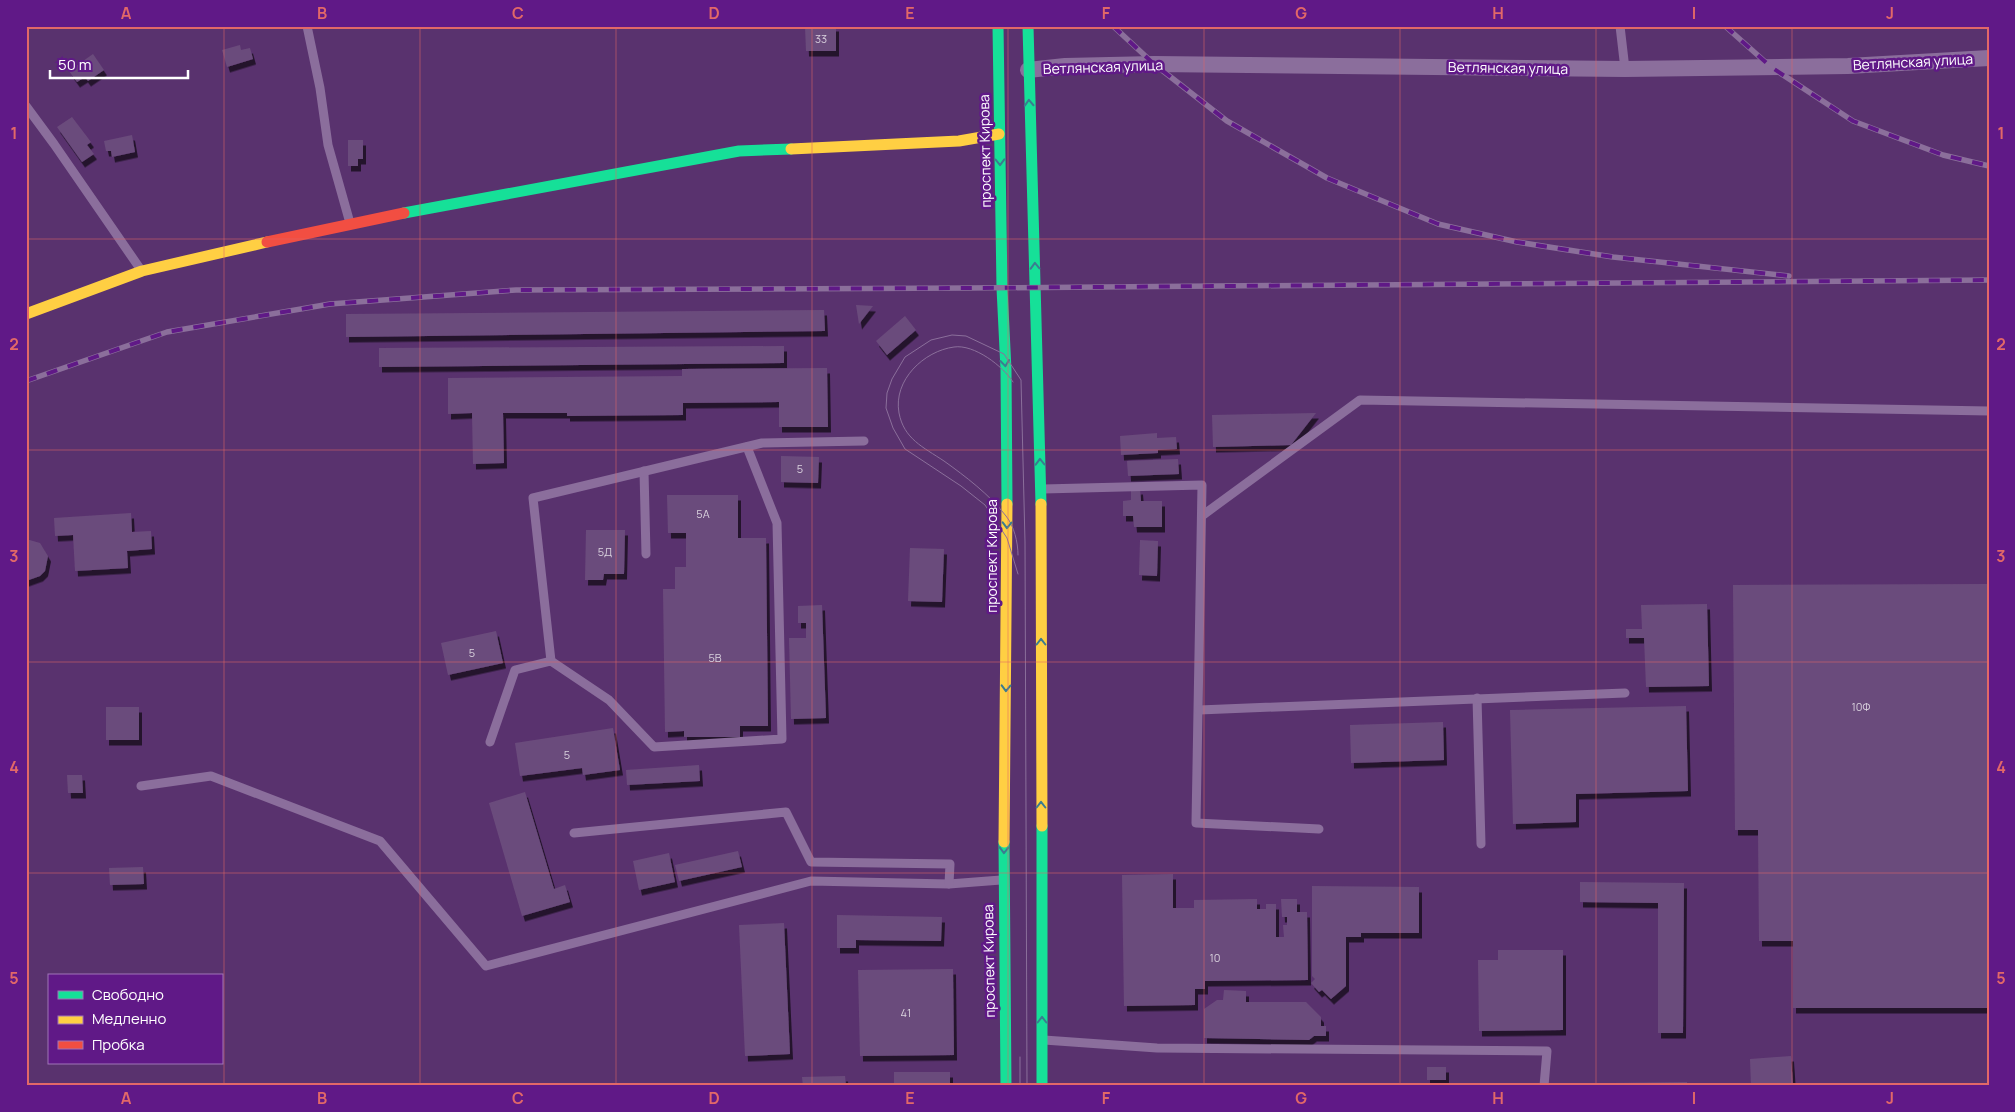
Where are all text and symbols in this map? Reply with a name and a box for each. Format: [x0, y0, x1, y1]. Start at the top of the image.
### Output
text: A [121, 2, 132, 24]
text: B [317, 2, 327, 24]
text: C [512, 2, 524, 24]
text: D [708, 2, 720, 24]
text: E [905, 2, 915, 24]
text: F [1102, 2, 1111, 24]
text: G [1295, 2, 1307, 24]
text: H [1492, 2, 1504, 24]
text: I [1692, 2, 1696, 24]
text: J [1886, 2, 1894, 24]
house number: 33 [815, 31, 827, 46]
scale bar [50, 48, 188, 80]
street label: Ветлянская улица [1852, 49, 1974, 74]
text: 50 m [58, 54, 92, 75]
street label: Ветлянская улица [1043, 55, 1163, 78]
street label: Ветлянская улица [1448, 57, 1568, 78]
street label: проспект Кирова [974, 94, 995, 208]
one-way arrow [1024, 99, 1035, 107]
text: 1 [10, 122, 18, 144]
text: 1 [1997, 122, 2005, 144]
one-way arrow [995, 159, 1005, 167]
one-way arrow [1029, 261, 1040, 269]
text: 2 [9, 333, 19, 355]
text: 2 [1996, 333, 2006, 355]
one-way arrow [999, 359, 1010, 367]
one-way arrow [1035, 458, 1045, 466]
house number: 5 [797, 461, 803, 476]
street label: проспект Кирова [982, 499, 1001, 613]
house number: 5А [696, 506, 710, 521]
one-way arrow [1002, 522, 1012, 530]
house number: 5Д [598, 544, 612, 559]
text: 3 [9, 545, 19, 567]
text: 3 [1996, 545, 2006, 567]
one-way arrow [1036, 638, 1046, 646]
house number: 5 [469, 645, 475, 660]
house number: 5В [708, 650, 722, 665]
one-way arrow [1001, 684, 1011, 692]
house number: 10Ф [1852, 699, 1871, 714]
house number: 5 [564, 747, 570, 762]
text: 4 [9, 756, 19, 778]
text: 4 [1996, 756, 2006, 778]
one-way arrow [1036, 800, 1046, 808]
one-way arrow [999, 847, 1009, 855]
street label: проспект Кирова [978, 904, 999, 1018]
house number: 10 [1209, 950, 1221, 965]
text: 5 [9, 967, 19, 989]
text: 5 [1996, 967, 2006, 989]
legend [48, 974, 222, 1064]
text: Свободно [92, 984, 164, 1005]
house number: 41 [901, 1005, 911, 1020]
text: Медленно [92, 1008, 166, 1029]
one-way arrow [1037, 1015, 1047, 1023]
text: Пробка [92, 1034, 145, 1055]
text: A [121, 1087, 132, 1109]
text: B [317, 1087, 327, 1109]
text: C [512, 1087, 524, 1109]
text: D [708, 1087, 720, 1109]
text: E [905, 1087, 915, 1109]
text: F [1102, 1087, 1111, 1109]
text: G [1295, 1087, 1307, 1109]
text: H [1492, 1087, 1504, 1109]
text: I [1692, 1087, 1696, 1109]
text: J [1886, 1087, 1894, 1109]

